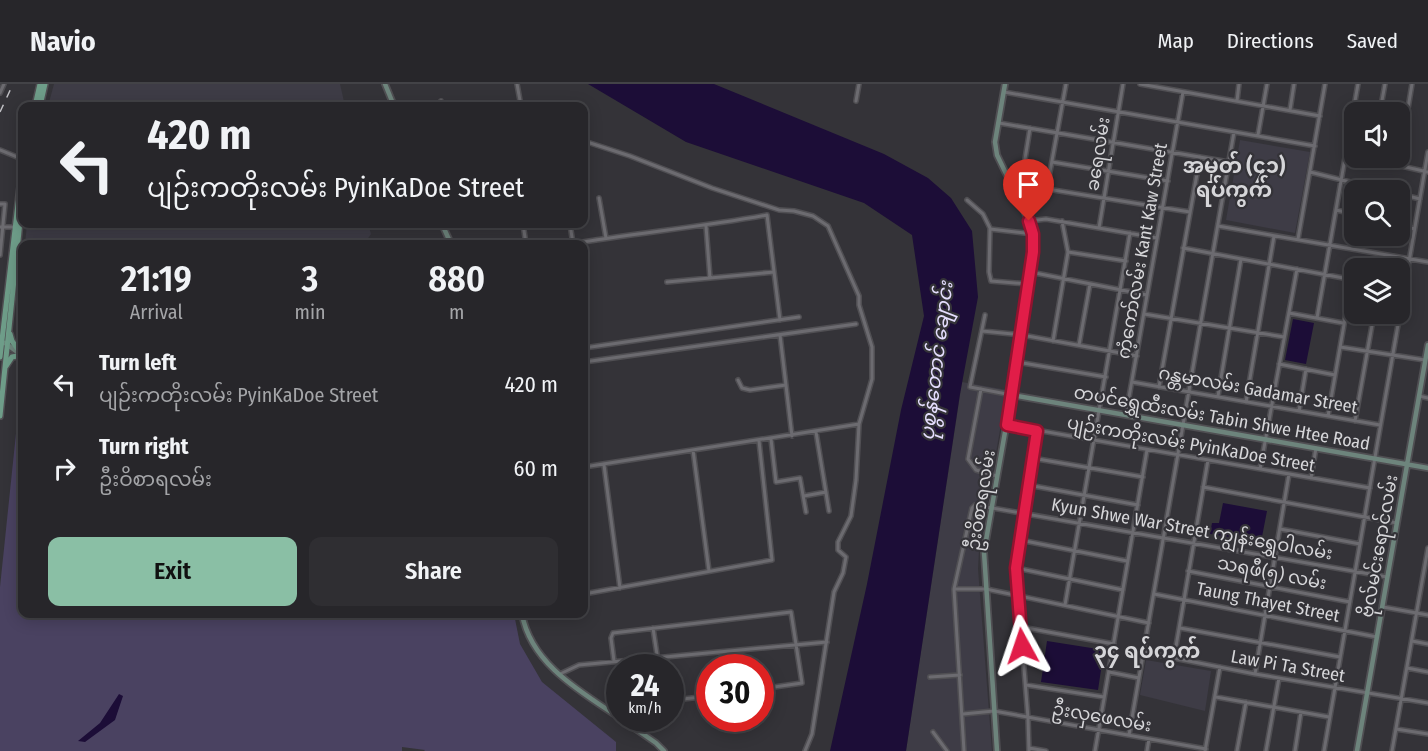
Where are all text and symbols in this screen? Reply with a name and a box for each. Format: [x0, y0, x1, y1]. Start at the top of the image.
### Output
text: Navio [30, 25, 96, 58]
text: Map [1157, 28, 1194, 54]
text: Directions [1227, 28, 1314, 54]
text: Saved [1347, 28, 1398, 54]
map controls [1344, 102, 1410, 324]
button: sound [1344, 102, 1410, 168]
text: 420 m [147, 110, 251, 160]
street label: ခရေလမ်း [1079, 115, 1119, 193]
icon: left [48, 126, 126, 204]
street label: ကံ့ကော်လမ်း Kant Kaw Street [1110, 141, 1173, 361]
district label: အမှတ် (၄၁) ရပ်ကွက် [1183, 150, 1285, 207]
pin [1003, 159, 1054, 221]
icon: arrive [1012, 168, 1045, 201]
text: ပျဉ်းကတိုးလမ်း PyinKaDoe Street [147, 172, 524, 204]
button: search [1344, 180, 1410, 246]
text: 21:19 [121, 257, 192, 301]
text: 3 [302, 257, 318, 301]
text: 880 [428, 257, 485, 301]
button: layers [1344, 258, 1410, 324]
water label: ပုစွန်တောင် ချောင်း [912, 279, 963, 442]
text: Arrival [130, 300, 183, 324]
text: min [295, 300, 325, 324]
text: m [449, 300, 464, 324]
text: Turn left [99, 349, 177, 376]
street label: ဂန္တမာလမ်း Gadamar Street [1156, 360, 1360, 422]
icon: left [48, 368, 81, 401]
text: 420 m [504, 371, 558, 398]
street label: တပင်ရွှေထီးလမ်း Tabin Shwe Htee Road [1072, 378, 1372, 459]
text: ပျဉ်းကတိုးလမ်း PyinKaDoe Street [99, 383, 378, 407]
street label: ပျဉ်းကတိုးလမ်း PyinKaDoe Street [1065, 408, 1317, 481]
text: Turn right [99, 433, 188, 460]
street label: ဦးဝိစာရလမ်း [959, 448, 1004, 553]
icon: right [48, 452, 81, 485]
text: 60 m [514, 455, 558, 482]
text: ဦးဝိစာရလမ်း [99, 467, 212, 491]
street label: ဗိုလ်မင်းရောင်လမ်း [1353, 472, 1406, 620]
street label: Kyun Shwe War Street ကျွန်းရွှေဝါလမ်း [1049, 491, 1335, 570]
button: Exit [48, 537, 297, 606]
button: Share [309, 537, 558, 606]
street label: သရဖီ(၅) လမ်း [1215, 549, 1329, 598]
street label: Taung Thayet Street [1195, 577, 1342, 627]
position arrow [990, 614, 1054, 678]
district label: ၃၄ ရပ်ကွက် [1094, 635, 1200, 668]
street label: Law Pi Ta Street [1229, 645, 1347, 687]
speed limit sign: 30 [696, 654, 774, 732]
text: 24 [631, 668, 659, 704]
street label: ဦးလှဖေလမ်း [1050, 695, 1154, 740]
text: km/h [628, 699, 662, 717]

